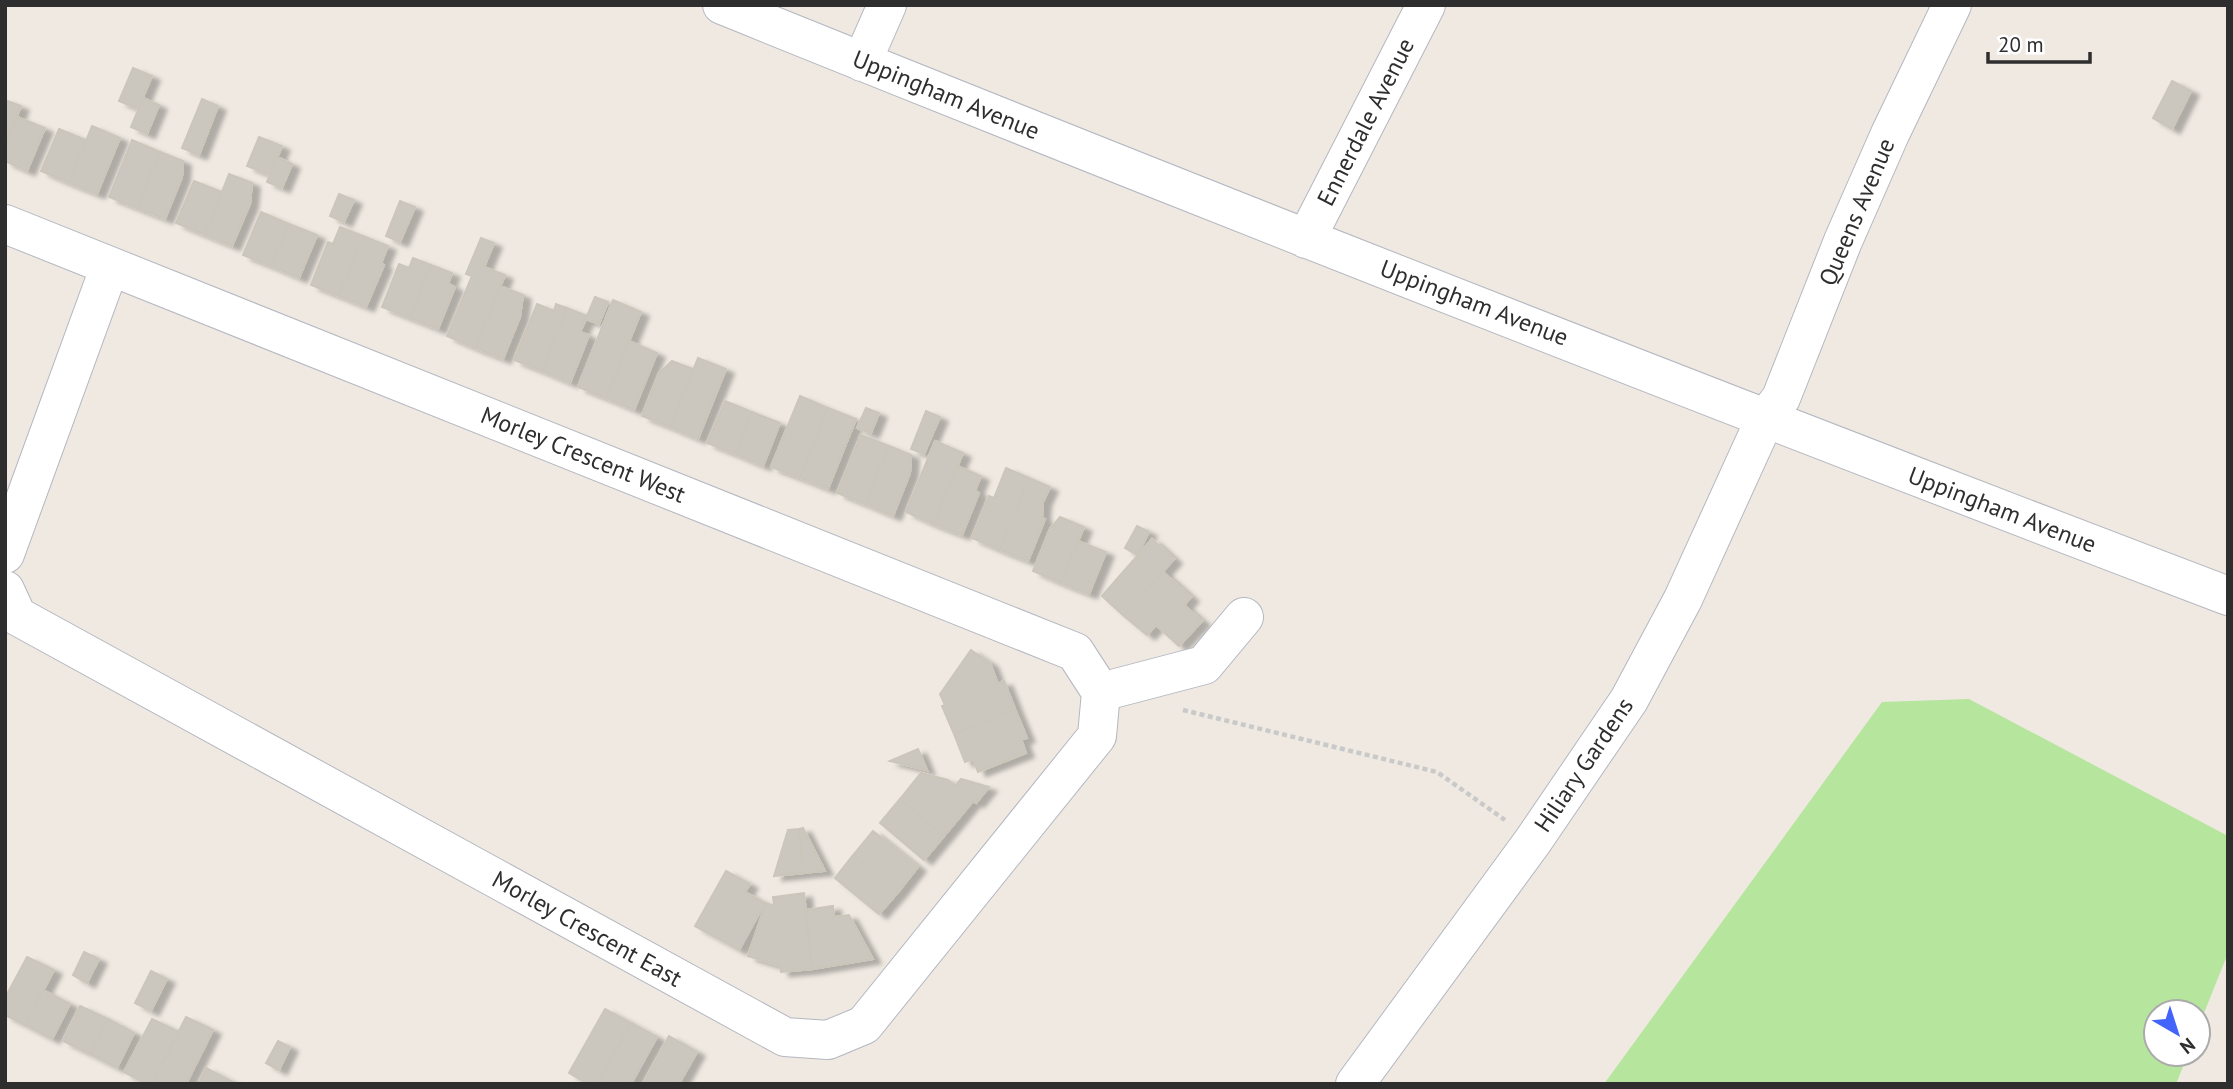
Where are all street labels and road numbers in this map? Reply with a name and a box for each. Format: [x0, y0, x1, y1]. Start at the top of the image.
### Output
street label: Ennerdale Avenue [1310, 33, 1421, 211]
street label: Uppingham Avenue [848, 43, 1044, 146]
street label: Queens Avenue [1812, 133, 1902, 290]
street label: Uppingham Avenue [1376, 252, 1573, 353]
street label: Morley Crescent West [476, 399, 690, 510]
street label: Uppingham Avenue [1904, 459, 2101, 560]
street label: Hiliary Gardens [1527, 691, 1640, 838]
street label: Morley Crescent East [487, 864, 688, 994]

